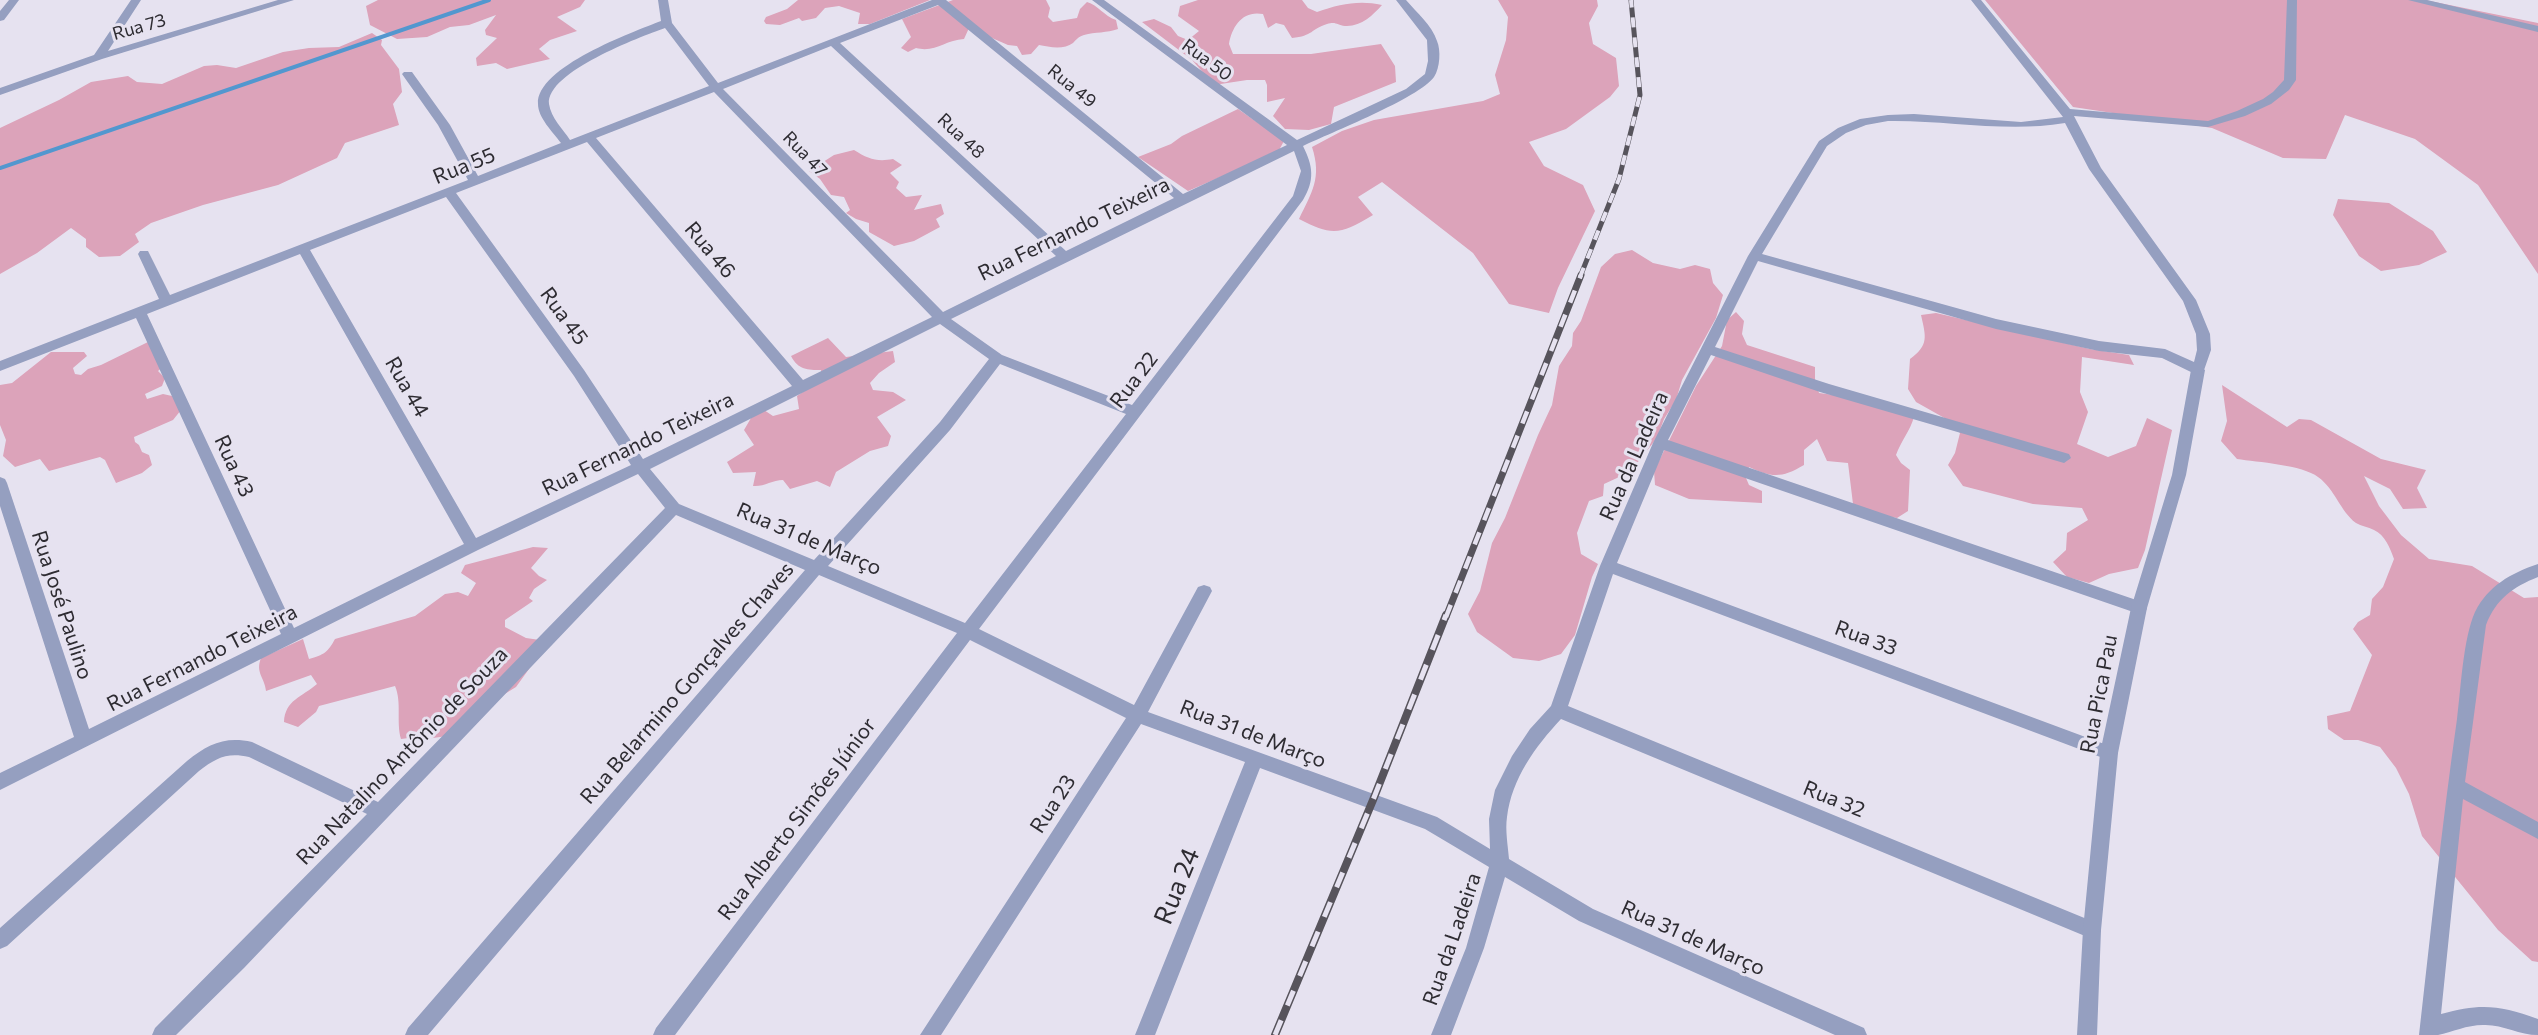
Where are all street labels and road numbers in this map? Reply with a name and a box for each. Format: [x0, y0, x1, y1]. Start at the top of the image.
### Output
street label: Rua 73 [110, 9, 168, 45]
street label: Rua 50 [1178, 35, 1236, 85]
street label: Rua 49 [1043, 60, 1101, 112]
street label: Rua 48 [933, 109, 989, 163]
street label: Rua 47 [778, 127, 832, 181]
street label: Rua 55 [429, 142, 499, 190]
street label: Rua Fernando Teixeira [974, 172, 1174, 286]
street label: Rua 46 [679, 217, 741, 283]
street label: Rua 45 [535, 282, 593, 350]
street label: Rua 22 [1105, 347, 1163, 413]
street label: Rua 44 [380, 352, 434, 422]
street label: Rua Fernando Teixeira [538, 387, 738, 501]
street label: Rua da Ladeira [1594, 388, 1674, 524]
street label: Rua 43 [209, 431, 259, 501]
street label: Rua 31 de Março [733, 497, 885, 581]
street label: Rua José Paulino [26, 527, 98, 683]
street label: Rua Belarmino Gonçalves Chaves [575, 557, 799, 809]
street label: Rua Fernando Teixeira [103, 599, 301, 717]
street label: Rua 33 [1831, 615, 1901, 661]
street label: Rua Pica Pau [2075, 632, 2123, 756]
street label: Rua Natalino Antônio de Souza [291, 642, 513, 870]
street label: Rua 31 de Março [1176, 695, 1330, 773]
street label: Rua Alberto Simões Júnior [713, 713, 881, 925]
street label: Rua 23 [1025, 770, 1081, 838]
street label: Rua 32 [1799, 775, 1869, 823]
street label: Rua 24 [1148, 843, 1206, 929]
street label: Rua da Ladeira [1418, 869, 1486, 1009]
street label: Rua 31 de Março [1617, 895, 1769, 981]

